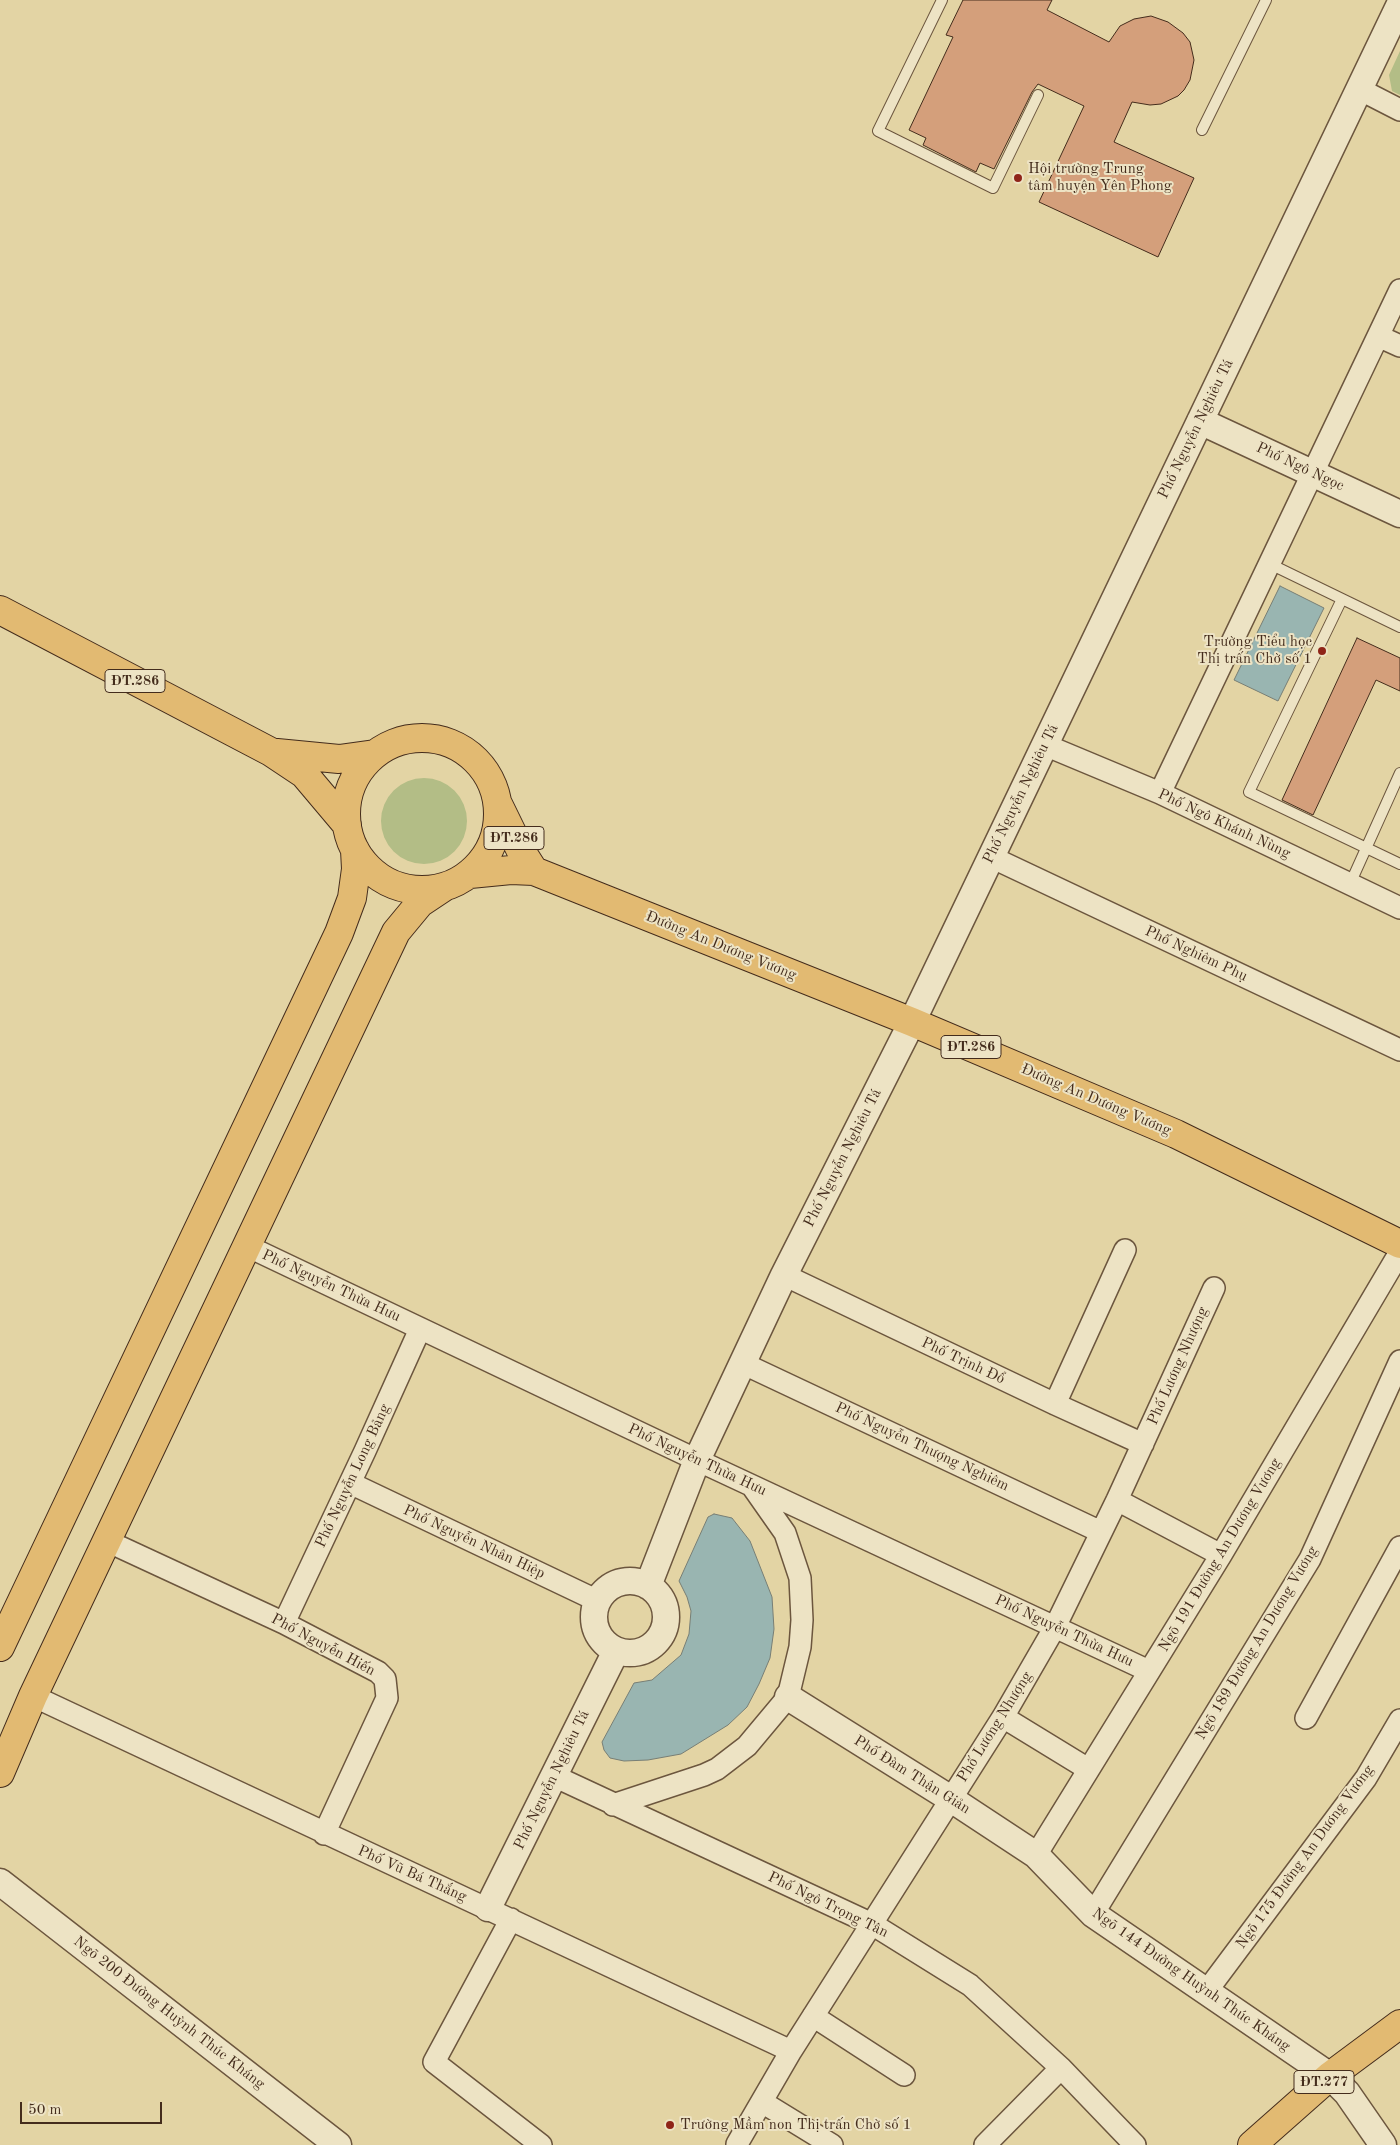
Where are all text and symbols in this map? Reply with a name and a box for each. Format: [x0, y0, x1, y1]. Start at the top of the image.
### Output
place label: Hội trường Trung tâm huyện Yên Phong [1028, 160, 1172, 195]
marker: Hội trường Trung tâm huyện Yên Phong [1012, 172, 1024, 184]
street label: Phố Nguyễn Nghiêu Tá [1154, 356, 1238, 502]
street label: Phố Ngô Ngọc [1253, 439, 1347, 495]
place label: Trường Tiểu học Thị trấn Chờ số 1 [1197, 633, 1312, 668]
marker: Trường Tiểu học Thị trấn Chờ số 1 [1316, 645, 1328, 657]
road number: ĐT.286 [105, 669, 165, 692]
street label: Phố Nguyễn Nghiêu Tá [979, 721, 1063, 867]
street label: Phố Ngô Khánh Nùng [1155, 785, 1293, 863]
road number: ĐT.286 [484, 826, 544, 850]
street label: Đường An Dương Vương [643, 907, 799, 985]
street label: Phố Nghiêm Phụ [1142, 922, 1250, 986]
road number: ĐT.286 [941, 1036, 1001, 1058]
street label: Đường An Dương Vương [1018, 1060, 1174, 1140]
street label: Phố Nguyễn Nghiêu Tá [800, 1086, 886, 1230]
street label: Phố Nguyễn Thừa Hưu [259, 1246, 403, 1326]
street label: Phố Lương Nhượng [1144, 1304, 1212, 1428]
street label: Phố Trịnh Đổ [918, 1334, 1008, 1388]
street label: Phố Nguyễn Thượng Nghiêm [832, 1399, 1012, 1495]
street label: Phố Nguyễn Long Bảng [312, 1401, 394, 1551]
street label: Phố Nguyễn Thừa Hưu [625, 1420, 769, 1500]
street label: Ngõ 191 Đường An Dương Vương [1155, 1455, 1285, 1655]
street label: Phố Nguyễn Nhân Hiệp [400, 1501, 548, 1583]
street label: Ngõ 189 Đường An Dương Vương [1192, 1543, 1322, 1743]
street label: Phố Nguyễn Thừa Hưu [992, 1591, 1136, 1671]
street label: Phố Nguyễn Hiến [268, 1610, 378, 1680]
street label: Phố Lương Nhượng [954, 1668, 1036, 1786]
street label: Phố Nguyễn Nghiêu Tá [510, 1707, 594, 1853]
street label: Phố Đàm Thận Giản [850, 1732, 974, 1818]
street label: Ngõ 175 Đường An Dương Vương [1232, 1762, 1378, 1952]
street label: Phố Vũ Bá Thắng [355, 1842, 469, 1906]
street label: Phố Ngô Trọng Tân [765, 1868, 891, 1942]
street label: Ngõ 144 Đường Huỳnh Thúc Kháng [1088, 1904, 1294, 2056]
street label: Ngõ 200 Đường Huỳnh Thúc Kháng [70, 1933, 268, 2093]
road number: ĐT.277 [1294, 2070, 1354, 2094]
scale bar [22, 2092, 165, 2124]
text: 50 m [28, 2103, 62, 2118]
place label: Trường Mầm non Thị trấn Chờ số 1 [680, 2116, 912, 2134]
marker: Trường Mầm non Thị trấn Chờ số 1 [664, 2119, 676, 2131]

